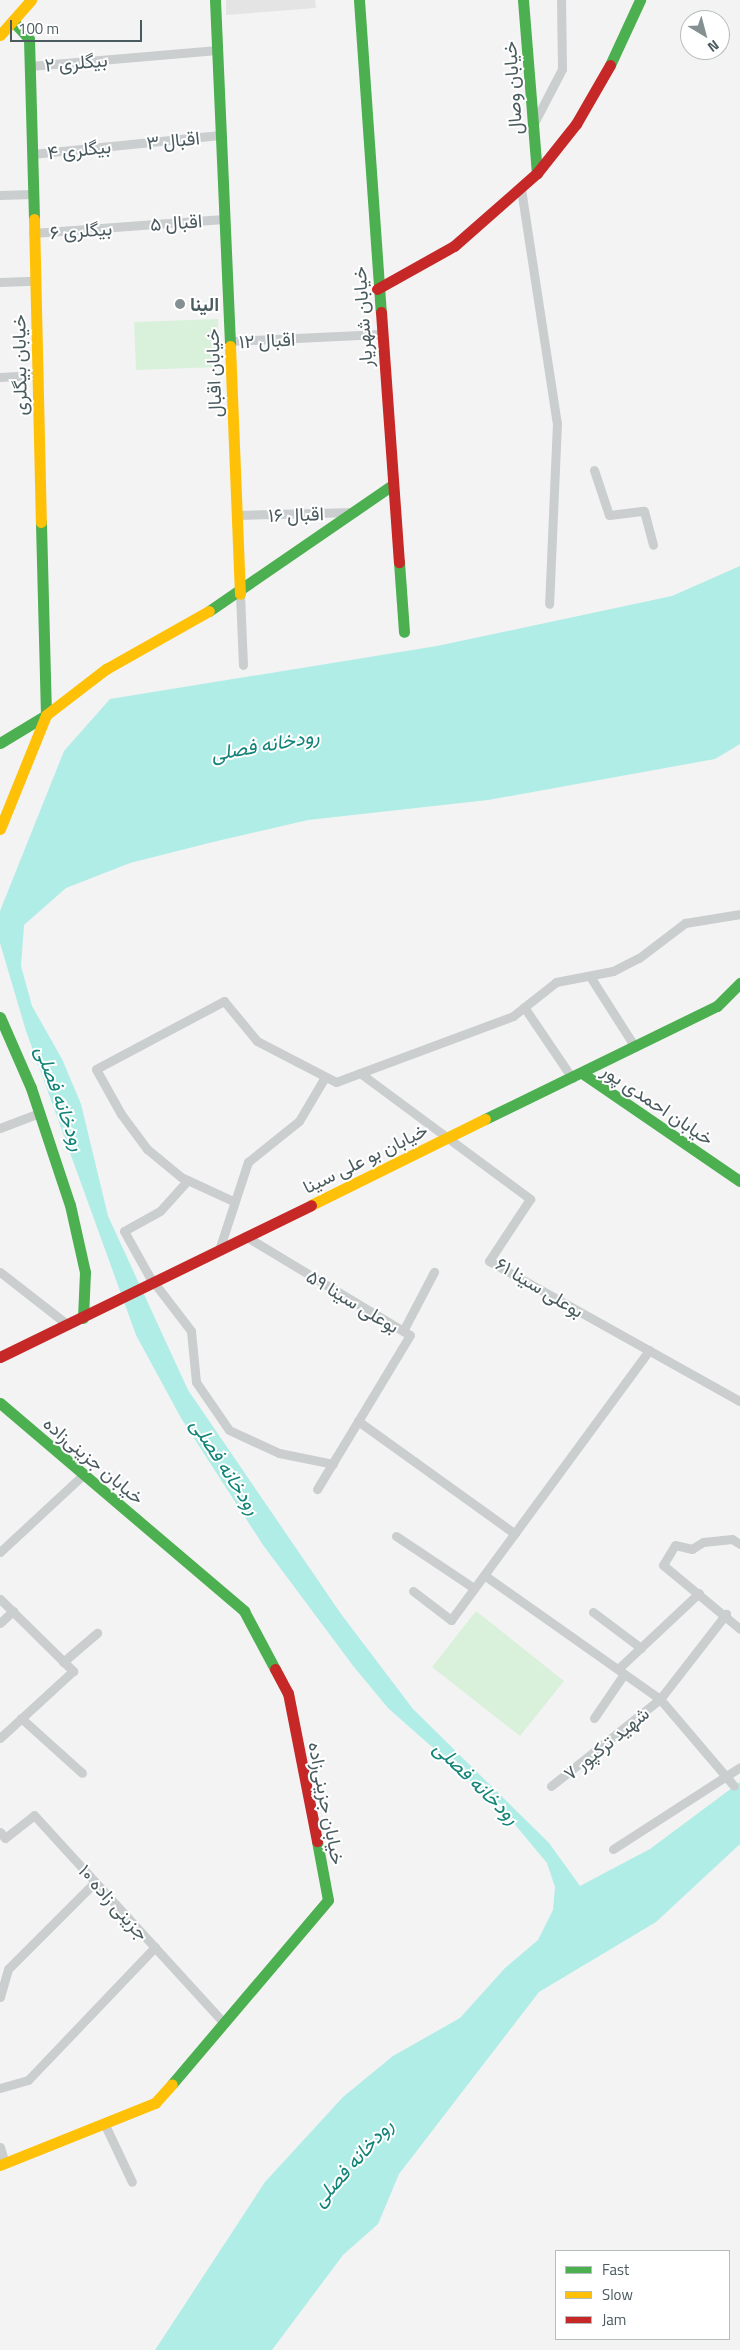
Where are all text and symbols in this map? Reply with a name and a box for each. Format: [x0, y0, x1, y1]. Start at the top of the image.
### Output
scale bar [12, 10, 145, 42]
north arrow [680, 10, 730, 60]
text: 100 m [18, 17, 59, 40]
text: N [704, 35, 724, 58]
street label: خیابان وصال [497, 40, 527, 136]
street label: بیگلری ۲ [44, 48, 108, 76]
street label: اقبال ۳ [145, 126, 201, 154]
street label: بیگلری ۴ [46, 134, 112, 164]
street label: اقبال ۵ [149, 209, 203, 235]
street label: بیگلری ۶ [49, 216, 113, 244]
street label: خیابان شهریار [347, 266, 377, 368]
place label: الینا [190, 293, 219, 315]
marker: الینا [174, 298, 186, 310]
street label: خیابان بیگلری [7, 314, 31, 416]
street label: اقبال ۱۲ [238, 327, 296, 353]
street label: خیابان اقبال [200, 328, 226, 418]
street label: اقبال ۱۶ [268, 502, 324, 526]
water label: رودخانه فصلی [209, 723, 321, 765]
water label: رودخانه فصلی [31, 1042, 91, 1154]
street label: خیابان احمدی پور [598, 1058, 718, 1150]
street label: خیابان بو علی سینا [299, 1118, 431, 1198]
street label: بوعلی سینا ۶۱ [492, 1252, 588, 1322]
street label: بوعلی سینا ۵۹ [302, 1264, 404, 1338]
street label: خیابان جزینی‌زاده [39, 1411, 149, 1509]
water label: رودخانه فصلی [186, 1413, 266, 1519]
street label: شهید ترکپور ۷ [559, 1702, 653, 1784]
water label: رودخانه فصلی [429, 1735, 525, 1829]
street label: خیابان جزینی‌زاده [304, 1740, 350, 1866]
street label: جزینی زاده ۱۰ [74, 1859, 154, 1945]
water label: رودخانه فصلی [306, 2113, 398, 2211]
legend [555, 2250, 730, 2340]
text: Fast [602, 2258, 629, 2281]
text: Slow [602, 2283, 633, 2306]
text: Jam [602, 2308, 626, 2331]

